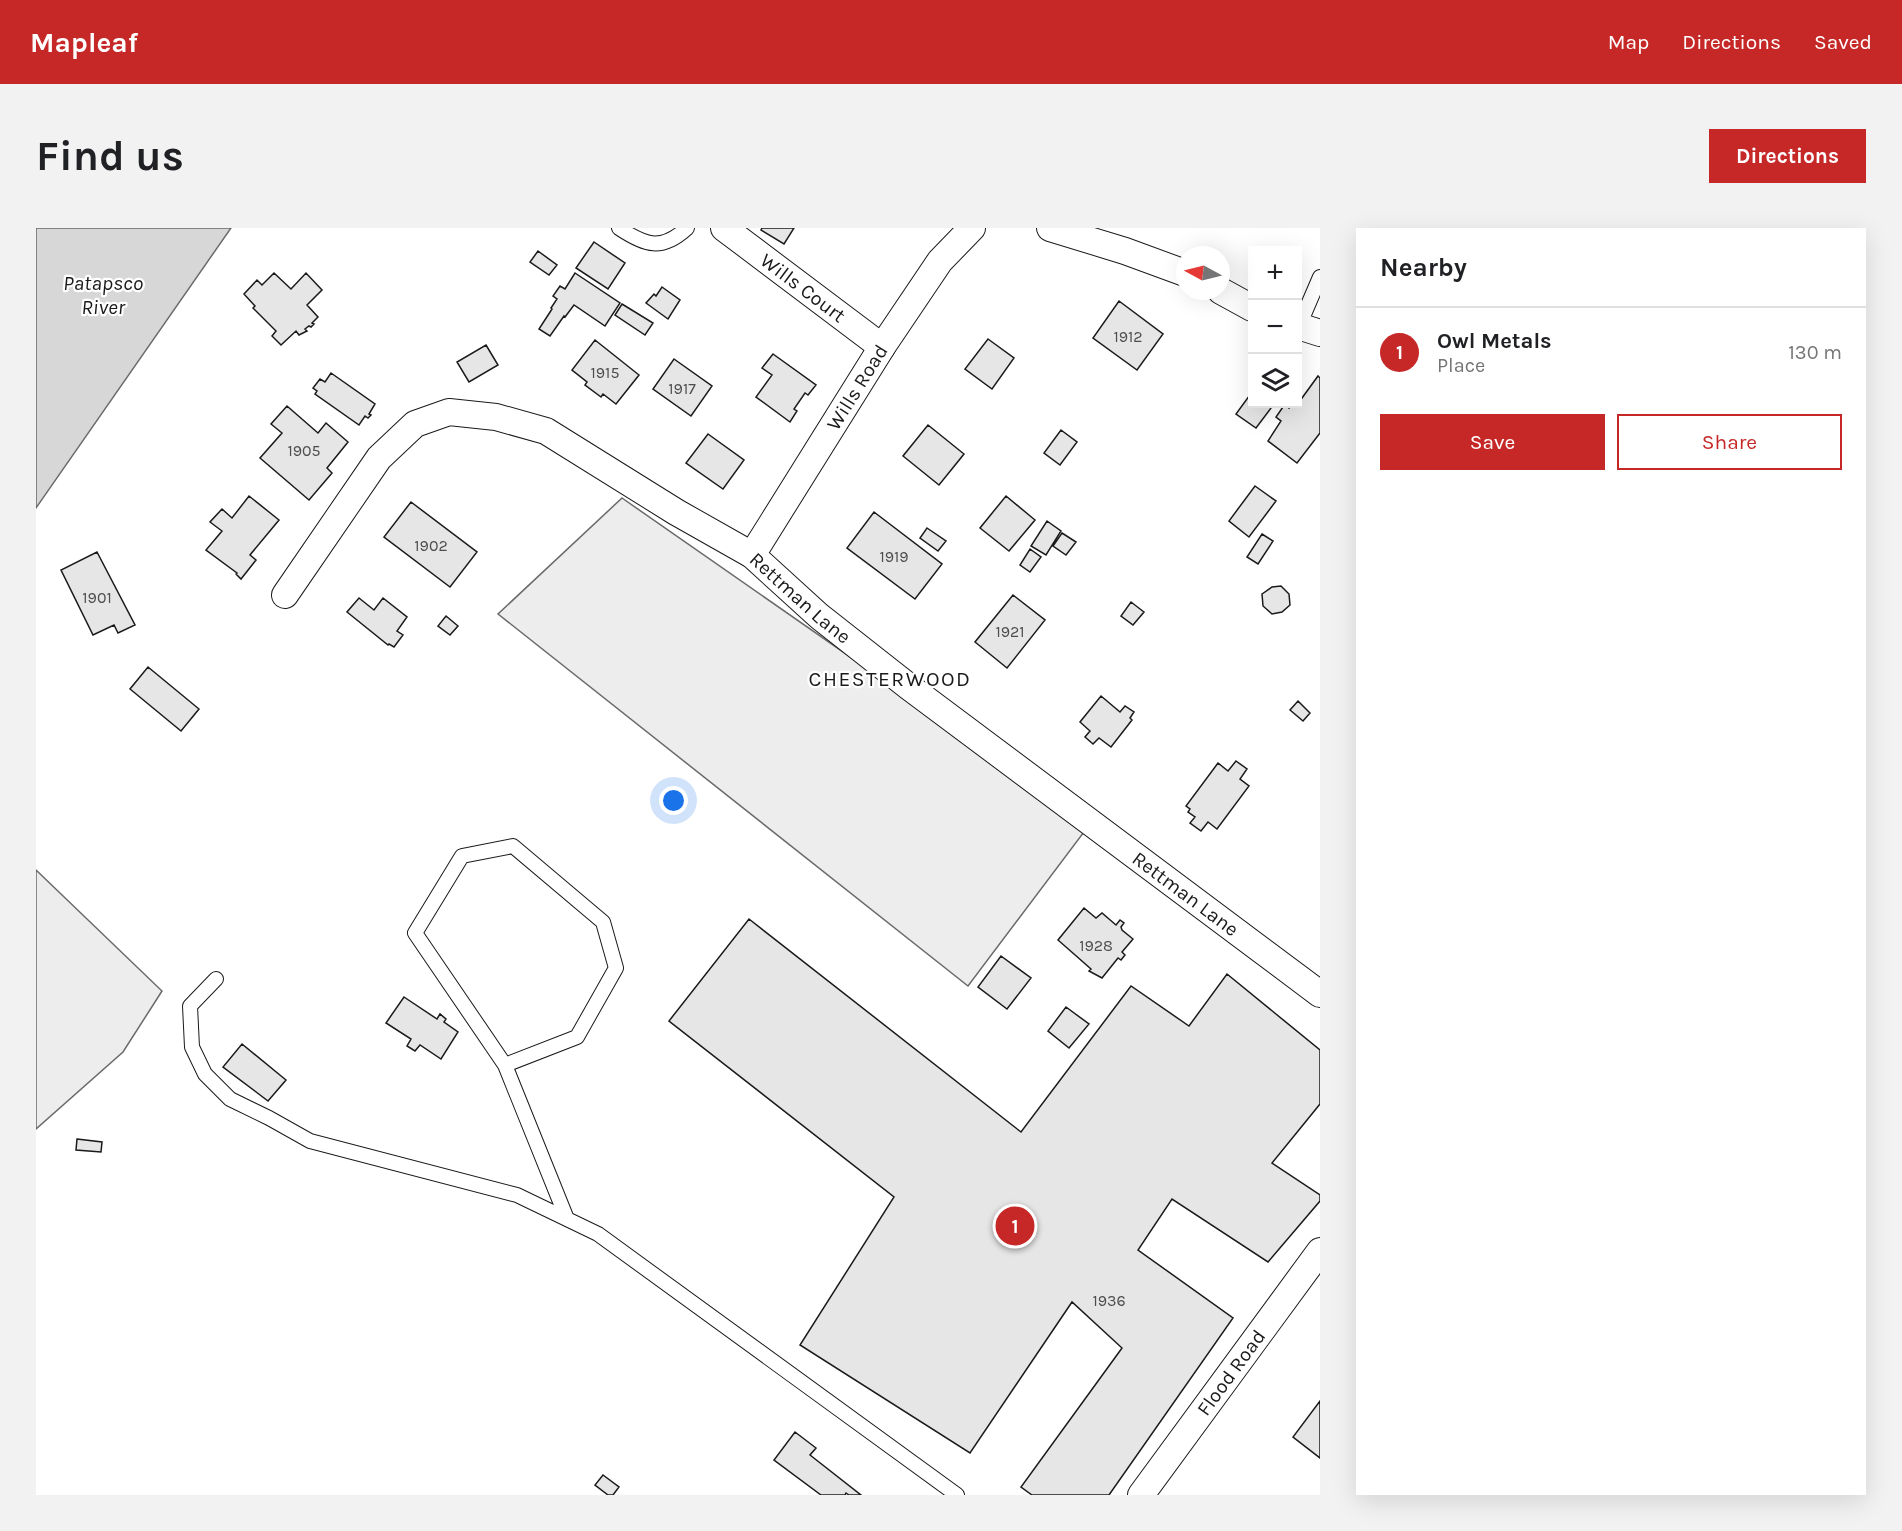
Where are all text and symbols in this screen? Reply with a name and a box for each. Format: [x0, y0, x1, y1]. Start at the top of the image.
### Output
text: Mapleaf [30, 26, 138, 59]
text: Map [1608, 30, 1649, 54]
text: Directions [1682, 30, 1781, 54]
text: Saved [1814, 30, 1872, 54]
button: Directions [1709, 129, 1866, 183]
text: Find us [36, 131, 184, 181]
north arrow [1176, 246, 1230, 300]
map controls [1248, 246, 1302, 408]
button: + [1248, 246, 1302, 300]
street label: Wills Court [756, 249, 850, 328]
text: Nearby [1380, 252, 1467, 283]
water label: Patapsco River [63, 271, 144, 319]
button: − [1248, 300, 1302, 354]
house number: 1912 [1113, 327, 1143, 346]
text: Owl Metals [1437, 328, 1552, 354]
street label: Wills Road [822, 340, 893, 434]
text: 1 [1396, 341, 1403, 364]
text: 130 m [1788, 341, 1842, 364]
button: layers [1248, 354, 1302, 408]
text: Place [1437, 354, 1485, 377]
house number: 1915 [591, 363, 619, 382]
house number: 1917 [668, 379, 696, 398]
button: Save [1380, 414, 1605, 470]
button: Share [1617, 414, 1842, 470]
house number: 1905 [287, 441, 321, 460]
house number: 1902 [414, 536, 448, 555]
house number: 1919 [879, 547, 909, 566]
street label: Rettman Lane [745, 548, 855, 649]
house number: 1901 [82, 588, 112, 607]
house number: 1921 [995, 622, 1025, 641]
district label: CHESTERWOOD [809, 667, 971, 691]
your location [659, 786, 688, 815]
street label: Rettman Lane [1128, 847, 1243, 941]
house number: 1928 [1079, 936, 1113, 955]
pin: 1 [996, 1204, 1034, 1248]
house number: 1936 [1092, 1291, 1126, 1310]
street label: Flood Road [1192, 1325, 1270, 1420]

